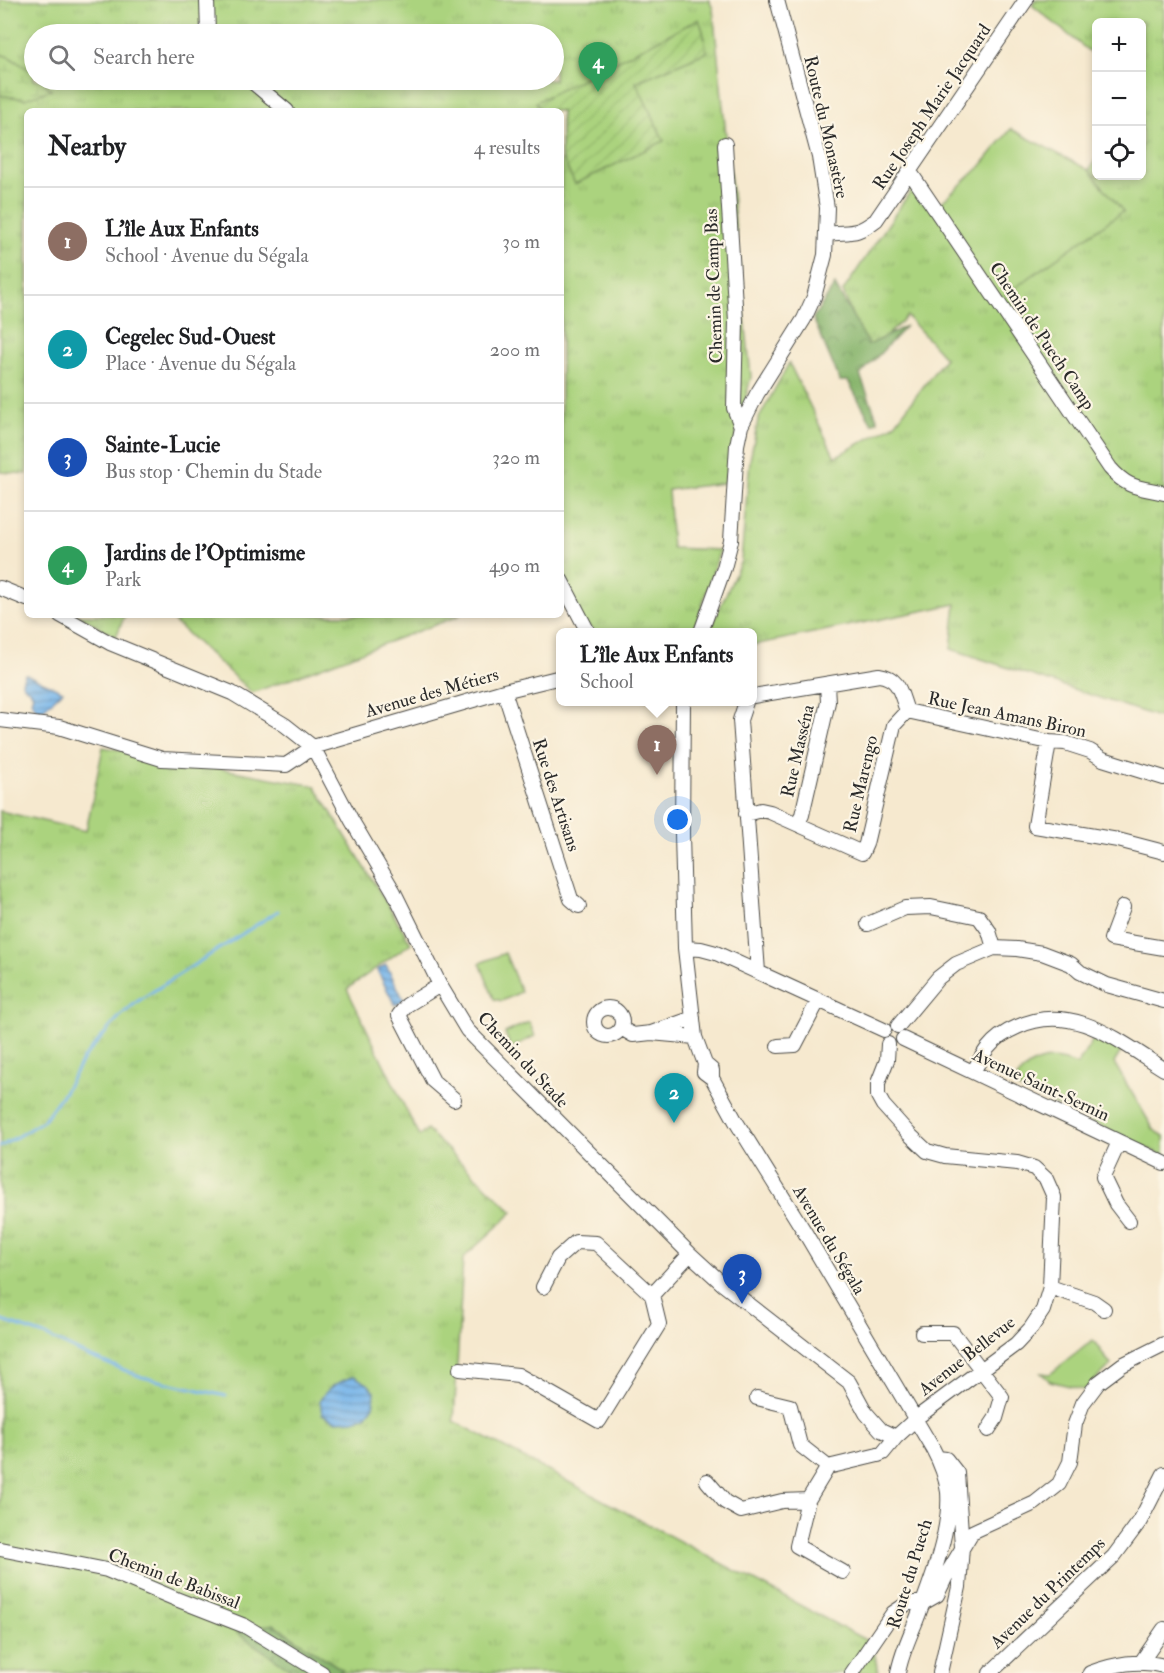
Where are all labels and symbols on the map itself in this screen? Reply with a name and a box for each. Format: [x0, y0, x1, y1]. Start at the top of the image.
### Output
street label: Rue Joseph Marie Jacquard [868, 19, 996, 194]
pin: 4 [578, 42, 618, 92]
street label: Route du Monastère [798, 53, 854, 201]
street label: Chemin de Camp Bas [700, 208, 728, 364]
street label: Chemin de Puech Camp [984, 258, 1100, 414]
street label: Avenue des Métiers [362, 663, 501, 723]
street label: Rue Jean Amans Biron [926, 687, 1088, 743]
street label: Rue Masséna [776, 702, 820, 800]
pin: 1 [638, 726, 676, 775]
street label: Rue Marengo [839, 733, 883, 835]
street label: Rue des Artisans [527, 736, 585, 854]
your location [663, 805, 692, 834]
street label: Chemin du Stade [472, 1007, 574, 1113]
street label: Avenue Saint-Sernin [968, 1043, 1113, 1127]
pin: 2 [654, 1074, 694, 1123]
street label: Avenue du Ségala [787, 1180, 871, 1299]
pin: 3 [722, 1254, 762, 1304]
street label: Avenue Bellevue [913, 1311, 1020, 1402]
street label: Route du Puech [882, 1516, 938, 1632]
street label: Avenue du Printemps [985, 1532, 1110, 1655]
street label: Chemin de Babissal [105, 1543, 243, 1615]

